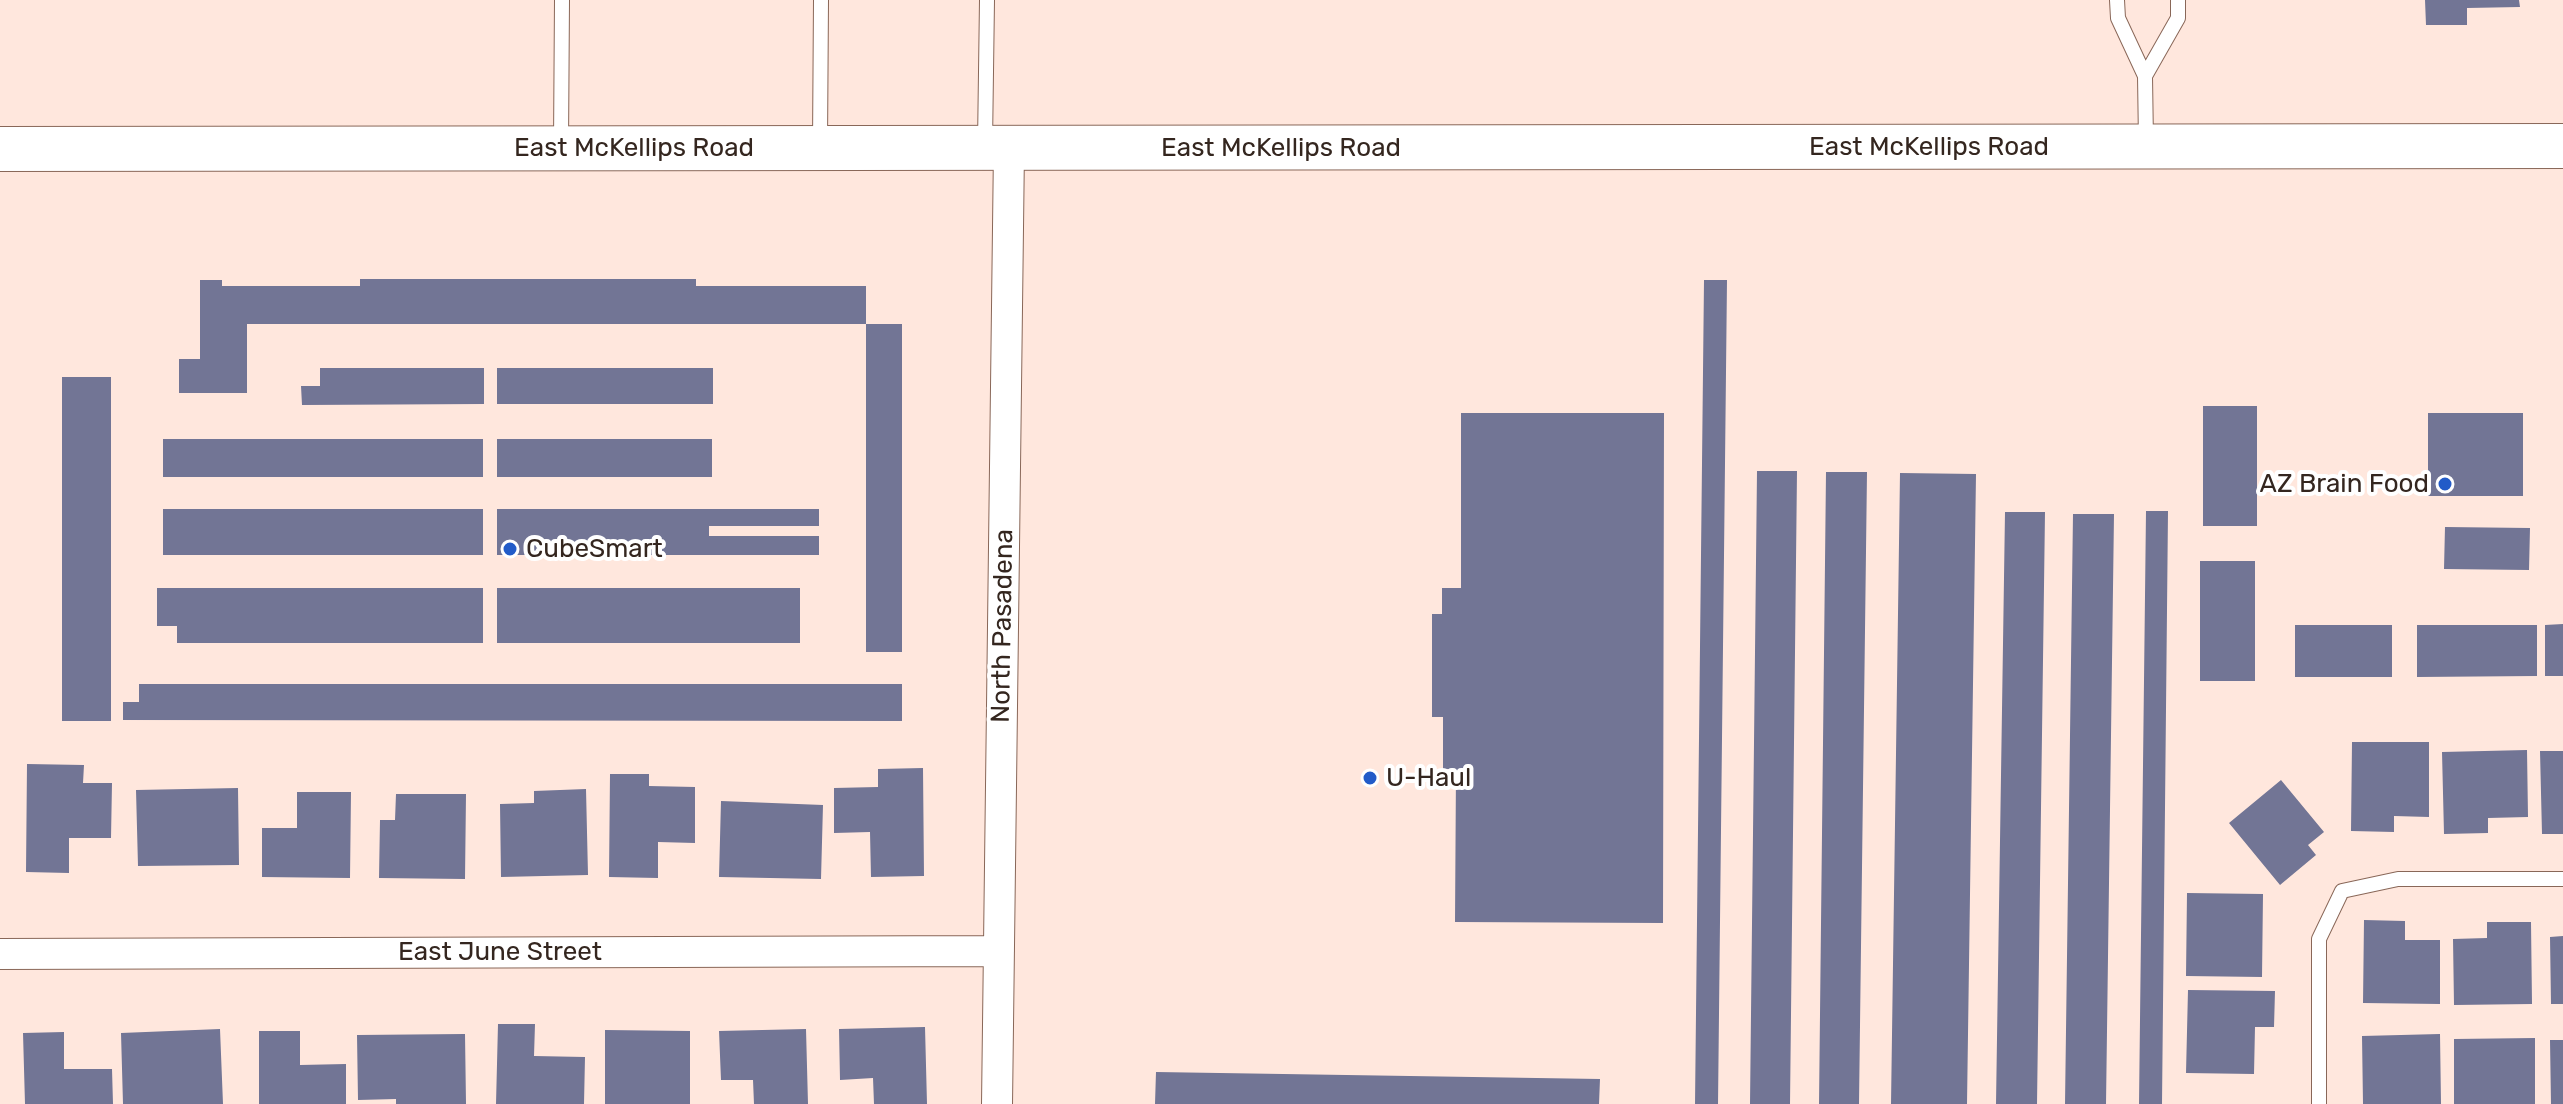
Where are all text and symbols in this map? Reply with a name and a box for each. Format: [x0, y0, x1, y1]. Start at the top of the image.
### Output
street label: East McKellips Road [1809, 131, 2049, 163]
street label: East McKellips Road [514, 132, 754, 164]
street label: East McKellips Road [1161, 132, 1401, 164]
place label: AZ Brain Food [2260, 468, 2429, 500]
marker: AZ Brain Food [2436, 475, 2454, 493]
street label: North Pasadena [986, 529, 1020, 723]
place label: CubeSmart [526, 533, 663, 565]
marker: CubeSmart [501, 540, 519, 558]
place label: U-Haul [1386, 762, 1471, 794]
marker: U-Haul [1361, 769, 1379, 787]
street label: East June Street [398, 936, 602, 968]

